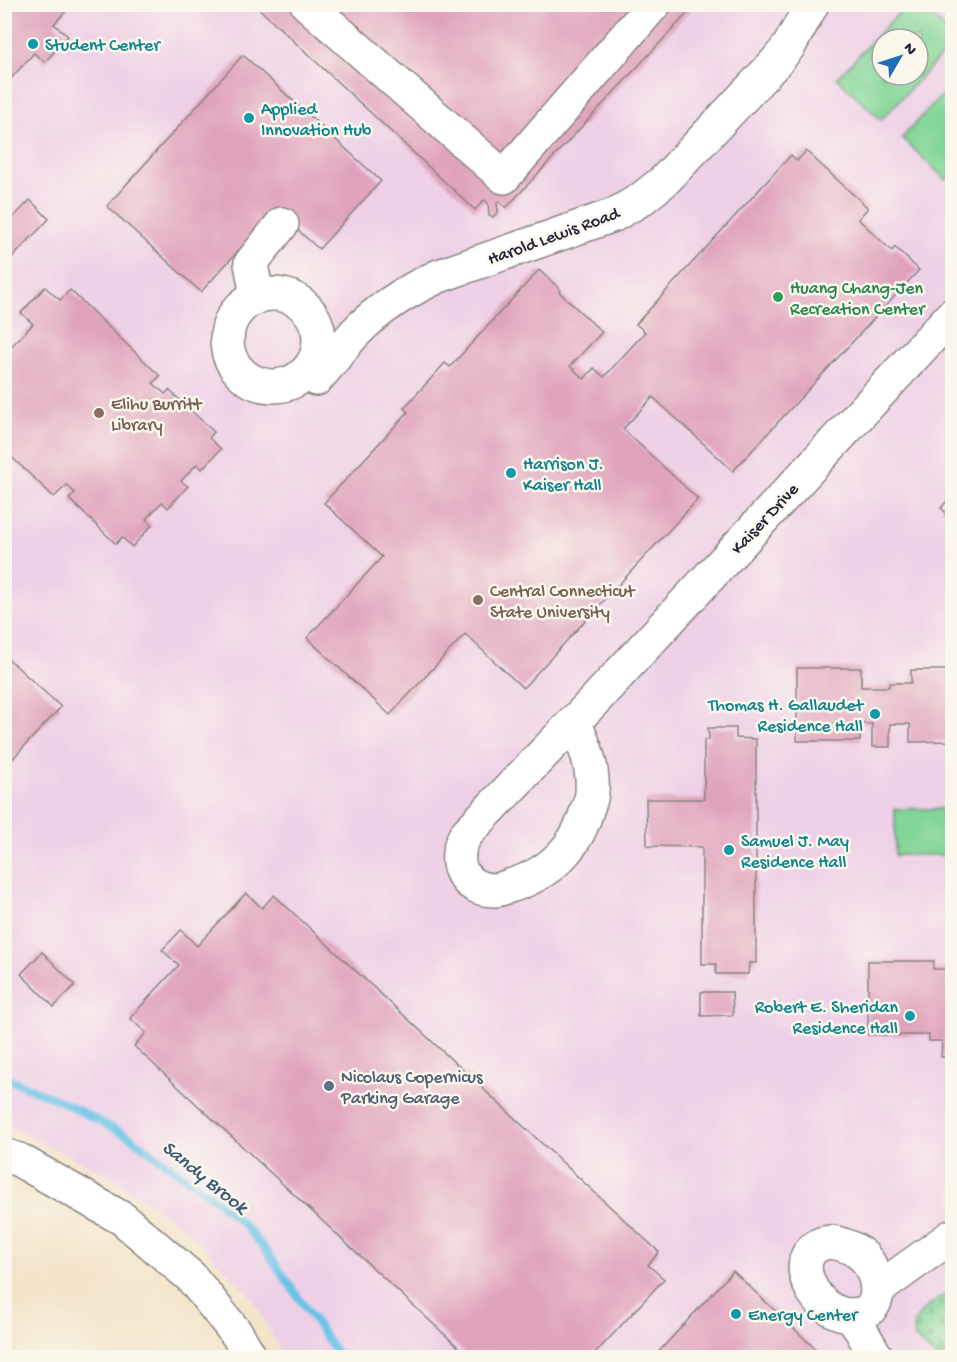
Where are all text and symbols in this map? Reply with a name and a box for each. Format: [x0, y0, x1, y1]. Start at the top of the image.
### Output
north arrow [870, 27, 930, 87]
place label: Student Center [45, 36, 161, 57]
marker: Student Center [26, 37, 40, 51]
text: N [898, 40, 920, 60]
place label: Applied Innovation Hub [261, 100, 372, 142]
marker: Applied Innovation Hub [242, 111, 256, 125]
street label: Harold Lewis Road [485, 203, 624, 271]
place label: Huang Chang-Jen Recreation Center [790, 279, 926, 321]
marker: Huang Chang-Jen Recreation Center [771, 290, 785, 304]
place label: Elihu Burritt Library [111, 395, 203, 437]
marker: Elihu Burritt Library [92, 406, 106, 420]
place label: Harrison J. Kaiser Hall [523, 455, 604, 497]
marker: Harrison J. Kaiser Hall [504, 466, 518, 480]
street label: Kaiser Drive [728, 479, 805, 560]
place label: Central Connecticut State University [490, 582, 636, 624]
marker: Central Connecticut State University [471, 593, 485, 607]
place label: Thomas H. Gallaudet Residence Hall [707, 696, 865, 738]
marker: Thomas H. Gallaudet Residence Hall [868, 707, 882, 721]
place label: Samuel J. May Residence Hall [741, 832, 849, 874]
marker: Samuel J. May Residence Hall [722, 843, 736, 857]
place label: Robert E. Sheridan Residence Hall [755, 998, 898, 1040]
marker: Robert E. Sheridan Residence Hall [903, 1009, 917, 1023]
place label: Nicolaus Copernicus Parking Garage [340, 1068, 484, 1110]
marker: Nicolaus Copernicus Parking Garage [322, 1079, 336, 1093]
water label: Sandy Brook [156, 1137, 253, 1221]
place label: Energy Center [748, 1306, 859, 1327]
marker: Energy Center [729, 1307, 743, 1321]

